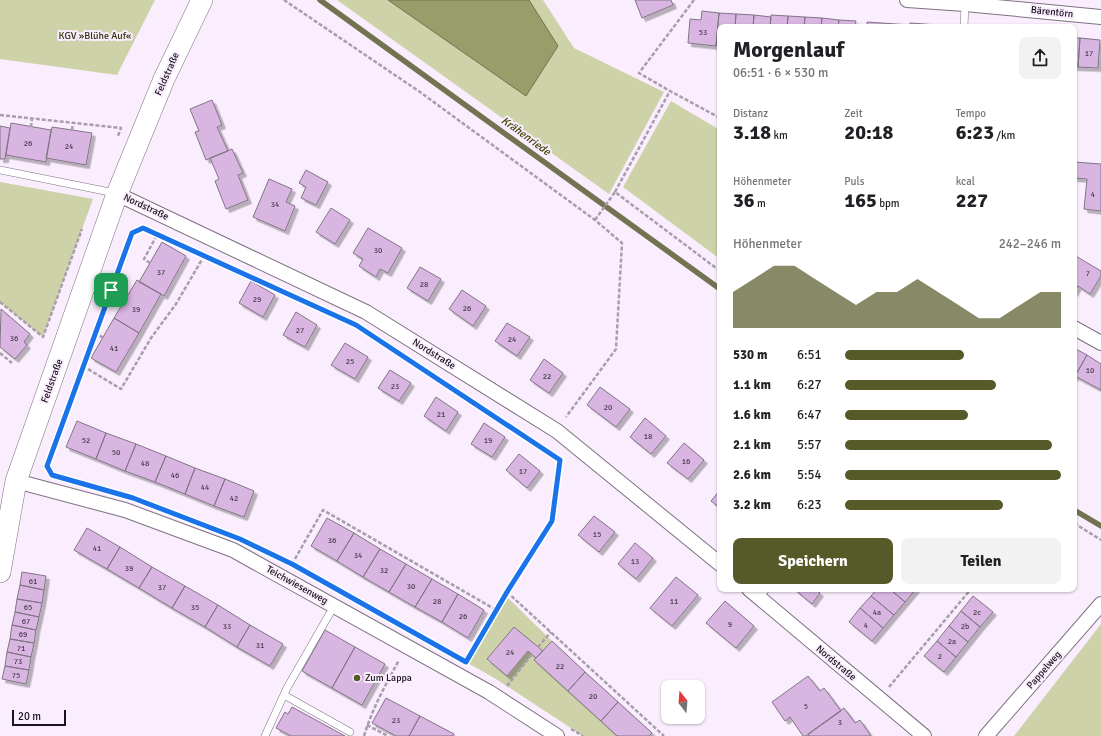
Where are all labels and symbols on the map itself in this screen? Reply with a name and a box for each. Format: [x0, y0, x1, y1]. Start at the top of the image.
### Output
street label: Bärentörn [1030, 4, 1074, 20]
house number: 53 [699, 27, 707, 37]
park label: KGV »Blühe Auf« [59, 30, 132, 42]
house number: 17 [1085, 48, 1093, 58]
street label: Feldstraße [152, 51, 182, 97]
water label: Krähenriede [499, 114, 554, 158]
house number: 26 [24, 138, 32, 148]
house number: 24 [65, 141, 74, 151]
house number: 4 [1091, 189, 1096, 199]
street label: Nordstraße [121, 191, 171, 223]
house number: 34 [271, 199, 280, 209]
house number: 30 [374, 245, 382, 255]
house number: 37 [157, 267, 165, 277]
house number: 7 [1086, 268, 1090, 278]
pin [94, 273, 128, 307]
house number: 28 [420, 279, 428, 289]
house number: 29 [253, 294, 261, 304]
house number: 26 [463, 303, 471, 313]
house number: 39 [132, 304, 140, 314]
house number: 27 [296, 325, 304, 335]
house number: 36 [10, 333, 18, 343]
house number: 24 [508, 334, 517, 344]
street label: Nordstraße [410, 336, 458, 372]
house number: 41 [110, 343, 118, 353]
house number: 25 [346, 356, 354, 366]
street label: Feldstraße [39, 357, 65, 405]
house number: 10 [1086, 365, 1094, 375]
house number: 22 [543, 371, 551, 381]
house number: 23 [391, 381, 399, 391]
house number: 20 [604, 402, 612, 412]
house number: 21 [437, 409, 445, 419]
house number: 18 [644, 431, 652, 441]
house number: 52 [82, 435, 90, 445]
house number: 19 [484, 435, 492, 445]
house number: 50 [112, 447, 120, 457]
house number: 16 [682, 456, 690, 466]
house number: 48 [141, 458, 149, 468]
house number: 17 [519, 466, 527, 476]
house number: 46 [171, 470, 179, 480]
house number: 44 [201, 482, 210, 492]
house number: 42 [230, 493, 238, 503]
house number: 15 [593, 529, 601, 539]
house number: 36 [328, 535, 336, 545]
house number: 41 [93, 543, 101, 553]
house number: 34 [354, 550, 363, 560]
house number: 13 [631, 556, 639, 566]
house number: 39 [125, 563, 133, 573]
street label: Teichwiesenweg [264, 563, 330, 607]
house number: 32 [380, 565, 388, 575]
house number: 61 [29, 576, 37, 586]
house number: 30 [407, 581, 415, 591]
house number: 37 [158, 582, 166, 592]
house number: 28 [433, 596, 441, 606]
house number: 11 [670, 596, 678, 606]
house number: 65 [24, 602, 32, 612]
house number: 35 [191, 602, 199, 612]
house number: 4a [873, 607, 881, 617]
house number: 2c [973, 607, 981, 617]
house number: 26 [459, 611, 467, 621]
house number: 67 [22, 616, 30, 626]
house number: 9 [728, 619, 732, 629]
house number: 4 [864, 620, 869, 630]
house number: 33 [223, 621, 231, 631]
house number: 2b [961, 621, 969, 631]
house number: 69 [19, 629, 27, 639]
house number: 2a [948, 636, 956, 646]
house number: 31 [256, 640, 264, 650]
house number: 71 [17, 643, 25, 653]
street label: Nordstraße [813, 643, 859, 683]
house number: 24 [506, 647, 515, 657]
street label: Pappelweg [1024, 649, 1064, 691]
house number: 2 [938, 651, 942, 661]
house number: 73 [14, 656, 22, 666]
house number: 22 [556, 661, 564, 671]
house number: 75 [12, 670, 20, 680]
place label: Zum Lappa [365, 672, 412, 684]
marker: Zum Lappa [352, 673, 362, 683]
north arrow [661, 680, 705, 724]
house number: 20 [589, 691, 597, 701]
house number: 5 [804, 701, 808, 711]
scale bar [12, 708, 66, 727]
house number: 23 [392, 715, 400, 725]
house number: 3 [838, 717, 842, 727]

